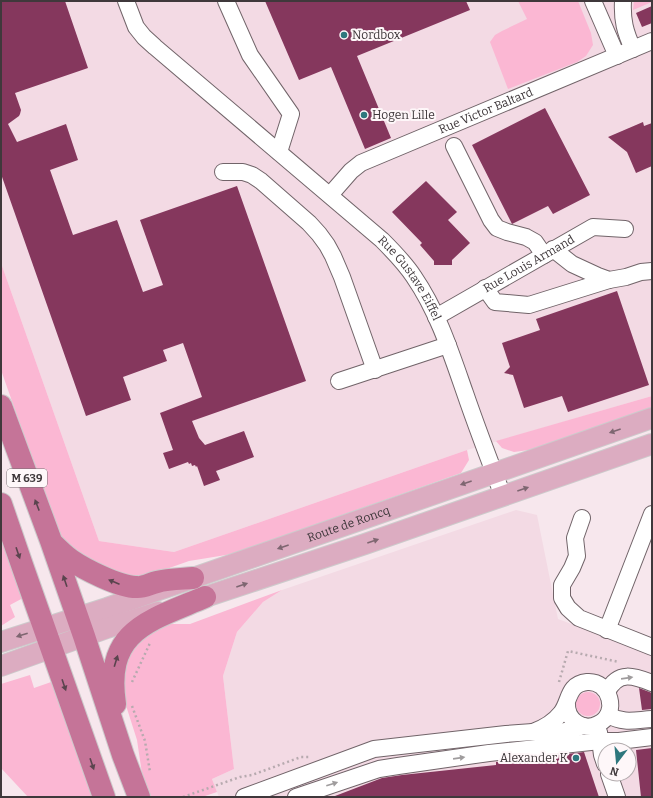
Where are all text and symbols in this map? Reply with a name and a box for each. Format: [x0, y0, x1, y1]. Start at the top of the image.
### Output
place label: Nordbox [352, 28, 401, 42]
marker: Nordbox [339, 30, 349, 40]
street label: Rue Victor Baltard [437, 85, 535, 137]
place label: Hogen Lille [372, 108, 435, 122]
marker: Hogen Lille [359, 110, 369, 120]
street label: Rue Louis Armand [481, 232, 577, 295]
street label: Rue Gustave Eiffel [375, 233, 444, 323]
one-way arrow [609, 428, 621, 434]
road number: M 639 [7, 469, 47, 487]
one-way arrow [460, 480, 472, 486]
one-way arrow [517, 486, 529, 492]
one-way arrow [34, 498, 40, 510]
street label: Route de Roncq [305, 503, 392, 545]
one-way arrow [368, 537, 380, 543]
one-way arrow [277, 544, 289, 550]
one-way arrow [15, 548, 21, 560]
one-way arrow [61, 574, 67, 586]
one-way arrow [109, 579, 120, 585]
one-way arrow [237, 581, 249, 587]
one-way arrow [16, 632, 28, 638]
one-way arrow [113, 655, 119, 667]
one-way arrow [621, 675, 633, 681]
one-way arrow [62, 679, 68, 691]
north arrow [597, 742, 637, 782]
place label: Alexander K [500, 751, 568, 765]
marker: Alexander K [571, 753, 581, 763]
one-way arrow [453, 755, 465, 761]
one-way arrow [90, 759, 96, 771]
text: N [608, 764, 620, 779]
one-way arrow [327, 781, 339, 787]

